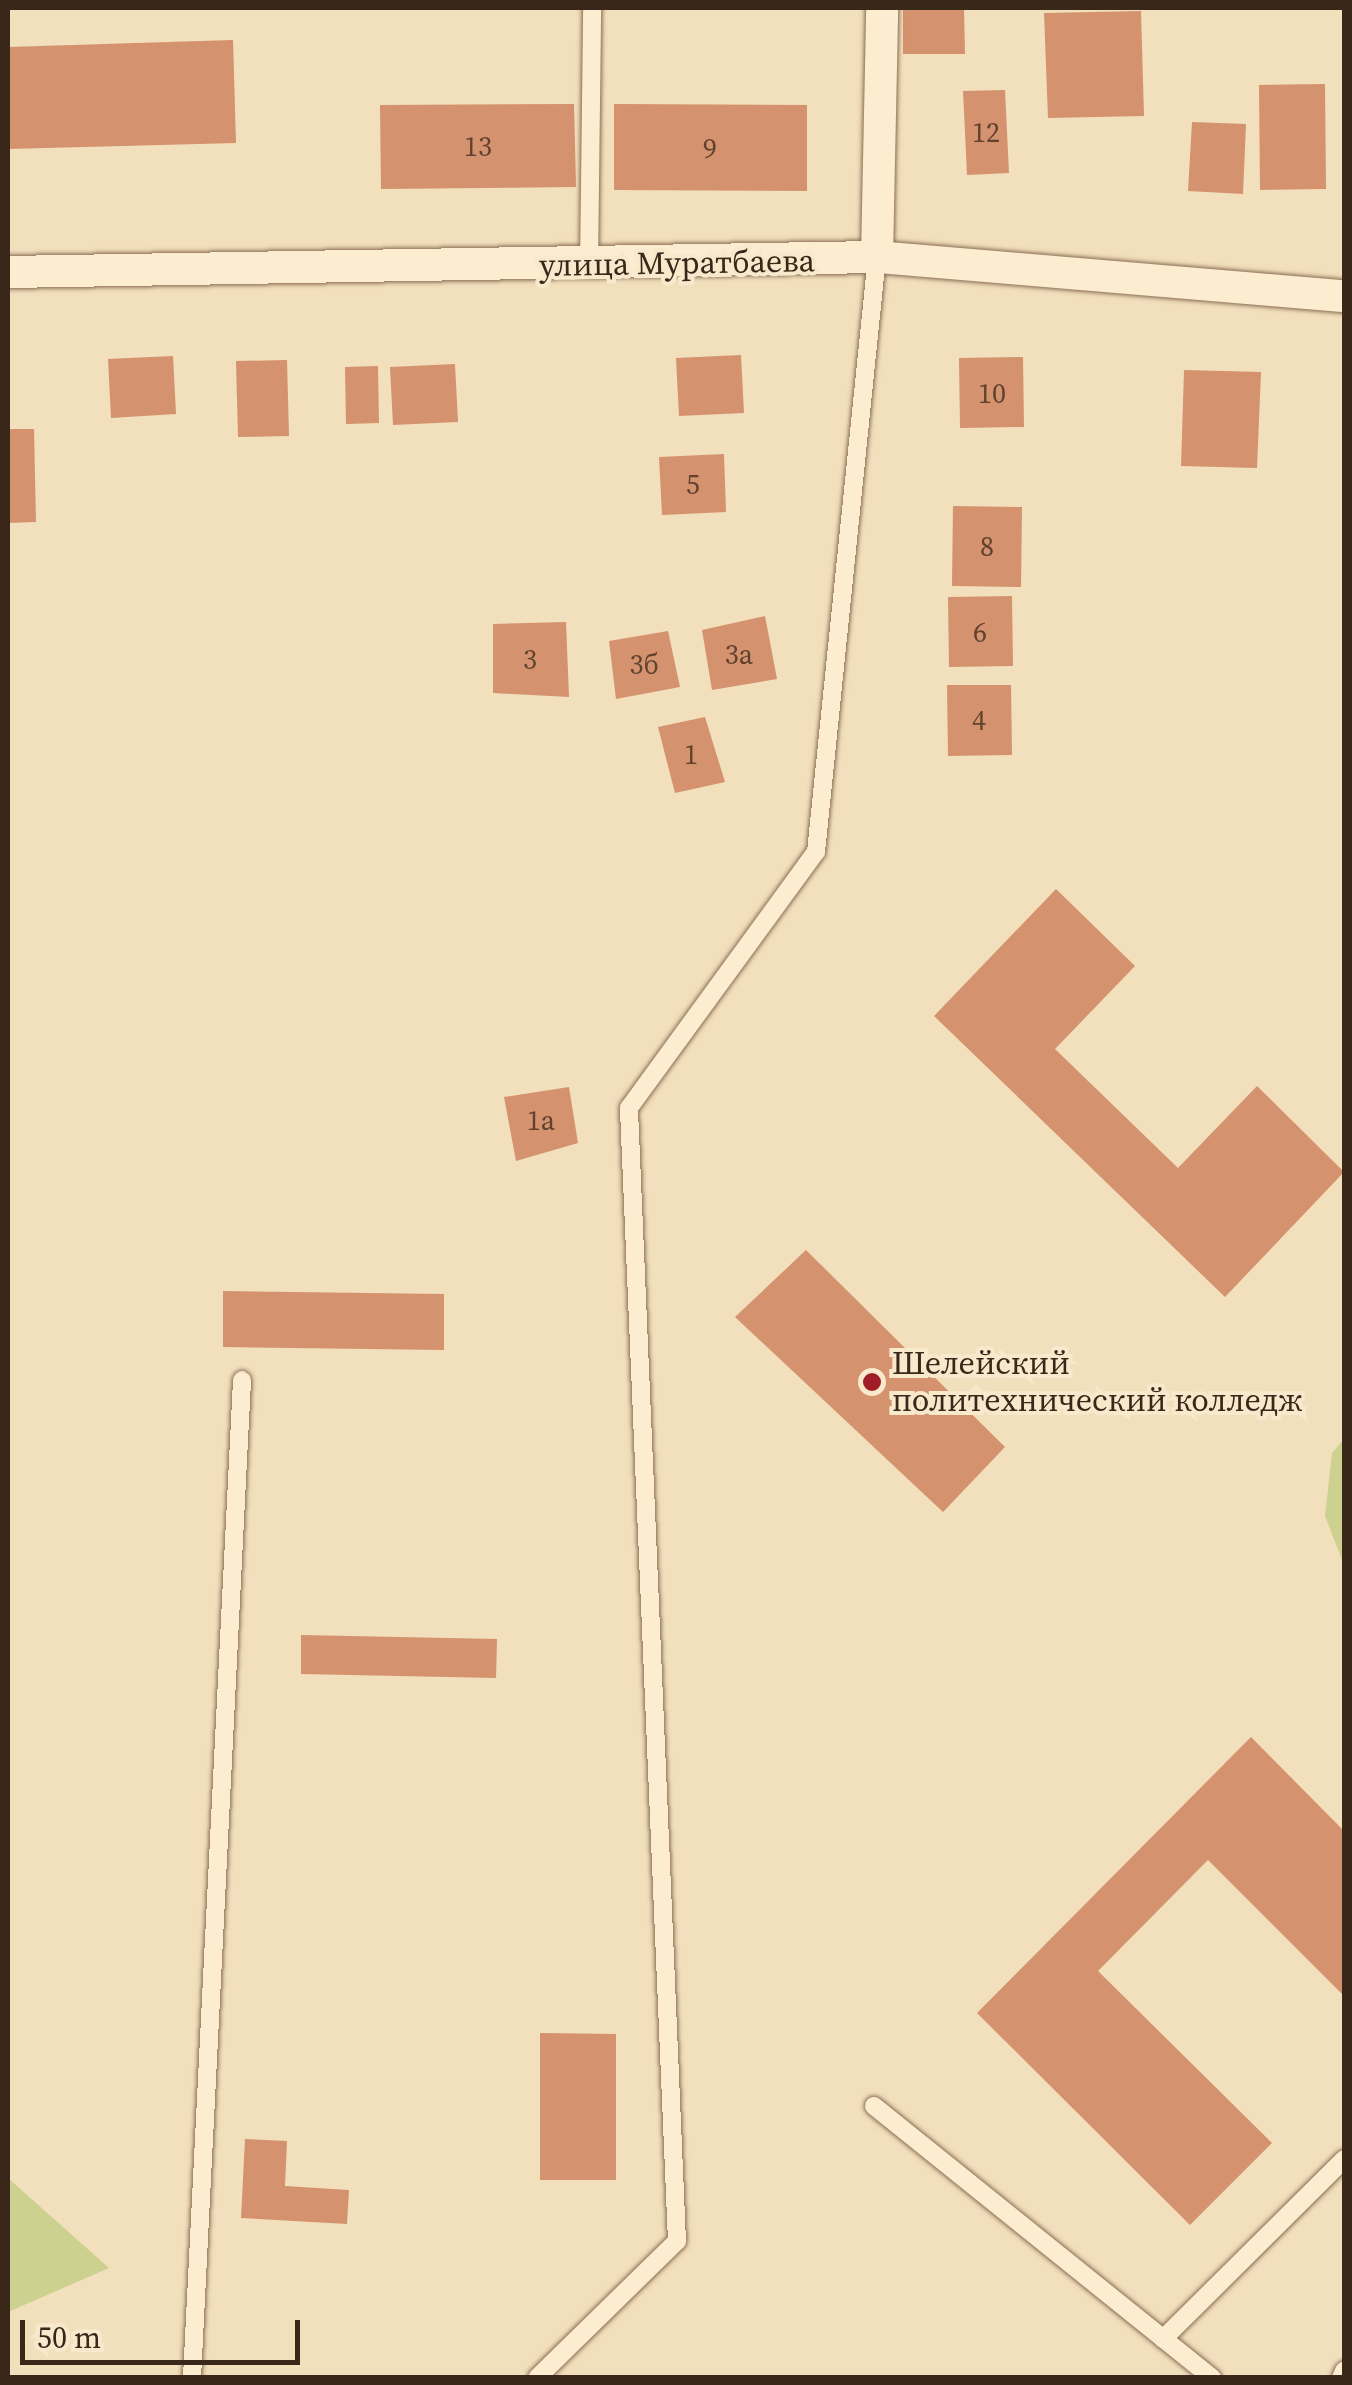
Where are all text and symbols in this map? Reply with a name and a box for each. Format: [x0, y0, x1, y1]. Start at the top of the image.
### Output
house number: 12 [972, 115, 1000, 149]
house number: 13 [464, 129, 492, 163]
house number: 9 [703, 131, 717, 165]
street label: улица Муратбаева [539, 241, 815, 285]
house number: 10 [978, 376, 1006, 410]
house number: 5 [686, 467, 700, 501]
house number: 8 [980, 529, 994, 563]
house number: 6 [973, 615, 987, 649]
house number: 3а [725, 637, 753, 671]
house number: 3 [523, 642, 537, 676]
house number: 3б [629, 647, 659, 681]
house number: 4 [972, 703, 986, 737]
house number: 1 [684, 737, 698, 771]
house number: 1а [527, 1103, 555, 1137]
place label: Шелейский политехнический колледж [892, 1345, 1302, 1420]
marker: Шелейский политехнический колледж [861, 1371, 883, 1393]
scale bar [25, 2300, 305, 2362]
text: 50 m [37, 2317, 101, 2358]

